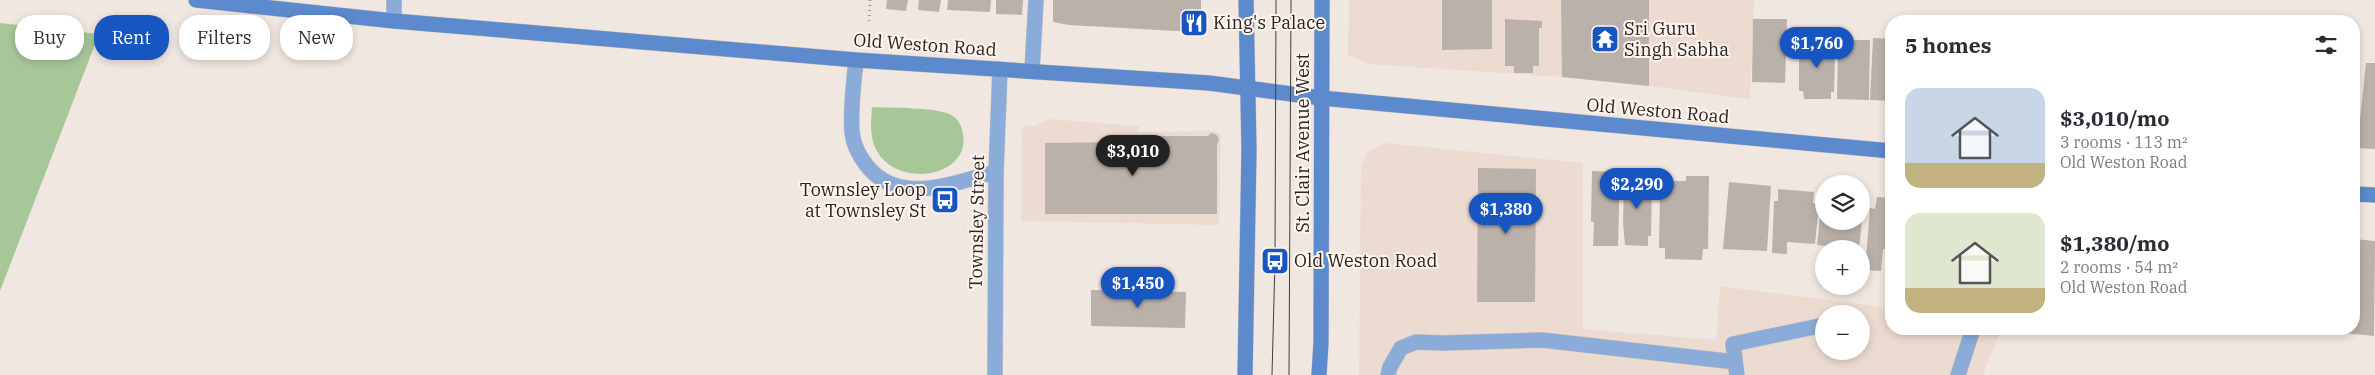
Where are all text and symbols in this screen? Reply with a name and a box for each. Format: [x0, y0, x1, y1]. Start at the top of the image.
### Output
restaurant icon: King's Palace [1179, 8, 1209, 38]
place label: King's Palace [1213, 11, 1325, 34]
chip: Buy [15, 15, 84, 60]
chip: Rent [94, 15, 169, 60]
chip: Filters [179, 15, 270, 60]
chip: New [280, 15, 353, 60]
place label: Sri Guru Singh Sabha [1624, 17, 1729, 61]
temple icon: Sri Guru Singh Sabha [1590, 24, 1620, 54]
pin: $1,760 [1776, 27, 1858, 69]
street label: Old Weston Road [853, 28, 997, 61]
text: 5 homes [1905, 31, 1991, 59]
icon: filters [2312, 31, 2340, 59]
text: $1,760 [1791, 33, 1843, 53]
street label: St. Clair Avenue West [1291, 53, 1314, 233]
street label: Old Weston Road [1586, 93, 1731, 128]
text: $3,010/mo [2060, 104, 2169, 132]
icon: home [1945, 108, 2005, 168]
text: 3 rooms · 113 m² [2060, 132, 2188, 152]
pin: $3,010 [1092, 134, 1174, 177]
text: $3,010 [1107, 141, 1159, 161]
text: Old Weston Road [2060, 152, 2188, 172]
street label: Townsley Street [964, 155, 989, 289]
pin: $2,290 [1596, 168, 1678, 210]
text: $2,290 [1611, 174, 1663, 194]
map controls [1815, 175, 1870, 360]
button: layers [1815, 175, 1870, 230]
place label: Townsley Loop at Townsley St [800, 178, 926, 222]
bus stop icon: Townsley Loop at Townsley St [930, 185, 960, 215]
pin: $1,380 [1465, 192, 1547, 235]
text: $1,380 [1480, 199, 1532, 219]
text: $1,380/mo [2060, 229, 2169, 257]
icon: home [1945, 233, 2005, 293]
button: + [1815, 240, 1870, 295]
bus stop icon: Old Weston Road [1260, 246, 1290, 276]
place label: Old Weston Road [1294, 249, 1437, 272]
text: 2 rooms · 54 m² [2060, 257, 2178, 277]
pin: $1,450 [1097, 266, 1179, 309]
text: $1,450 [1112, 273, 1164, 293]
text: Old Weston Road [2060, 277, 2188, 297]
button: − [1815, 305, 1870, 360]

